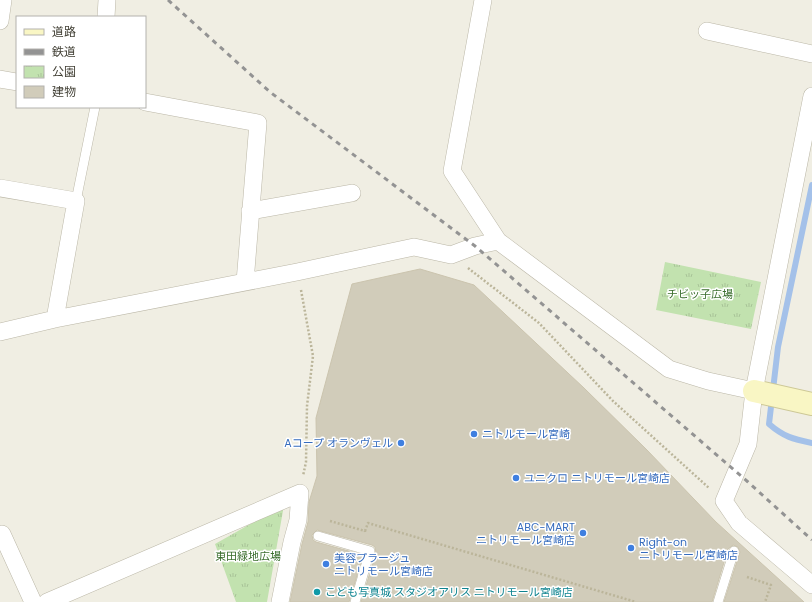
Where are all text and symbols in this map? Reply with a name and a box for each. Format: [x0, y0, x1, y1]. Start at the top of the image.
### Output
legend [16, 16, 146, 108]
text: 道路 [52, 23, 76, 40]
text: 鉄道 [52, 43, 76, 60]
text: 公園 [52, 63, 76, 80]
text: 建物 [52, 83, 76, 100]
park label: チビッ子広場 [667, 286, 733, 302]
place label: ニトルモール宮崎 [482, 426, 570, 442]
marker: ニトルモール宮崎 [469, 429, 479, 439]
place label: Aコープ オランヴェル [284, 435, 393, 451]
marker: Aコープ オランヴェル [396, 438, 406, 448]
place label: ユニクロ ニトリモール宮崎店 [524, 470, 670, 486]
marker: ユニクロ ニトリモール宮崎店 [511, 473, 521, 483]
place label: ABC-MART ニトリモール宮崎店 [476, 519, 575, 548]
marker: ABC-MART ニトリモール宮崎店 [578, 528, 588, 538]
place label: Right-on ニトリモール宮崎店 [639, 534, 738, 563]
marker: Right-on ニトリモール宮崎店 [626, 543, 636, 553]
park label: 東田緑地広場 [215, 548, 281, 564]
place label: 美容プラージュ ニトリモール宮崎店 [334, 550, 433, 579]
marker: 美容プラージュ ニトリモール宮崎店 [321, 559, 331, 569]
place label: こども写真城 スタジオアリス ニトリモール宮崎店 [325, 584, 573, 600]
marker: こども写真城 スタジオアリス ニトリモール宮崎店 [312, 587, 322, 597]

